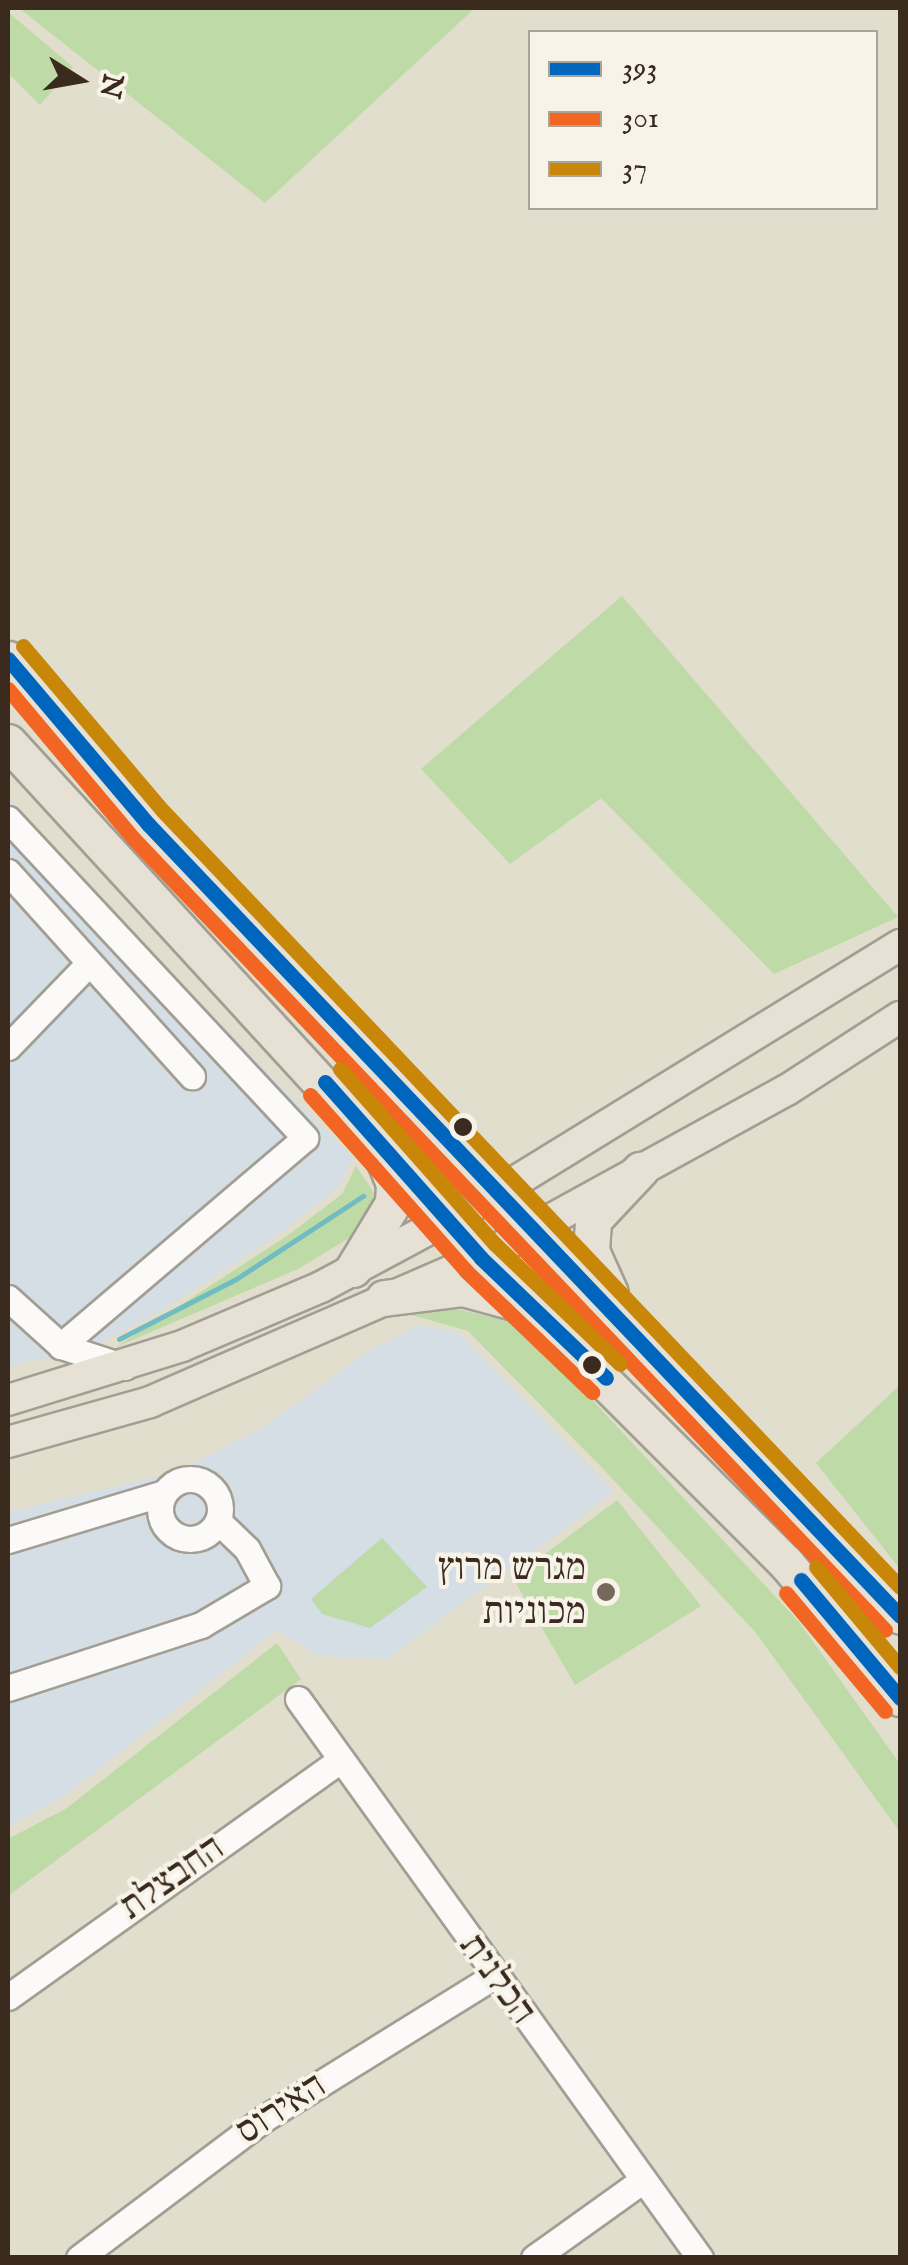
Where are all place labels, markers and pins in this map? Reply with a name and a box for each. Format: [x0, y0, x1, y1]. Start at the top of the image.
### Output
unlabelled marker [453, 1117, 473, 1137]
unlabelled marker [582, 1355, 602, 1375]
place label: מגרש מרוץ מכוניות [438, 1547, 586, 1636]
marker: מגרש מרוץ מכוניות [595, 1581, 617, 1603]

